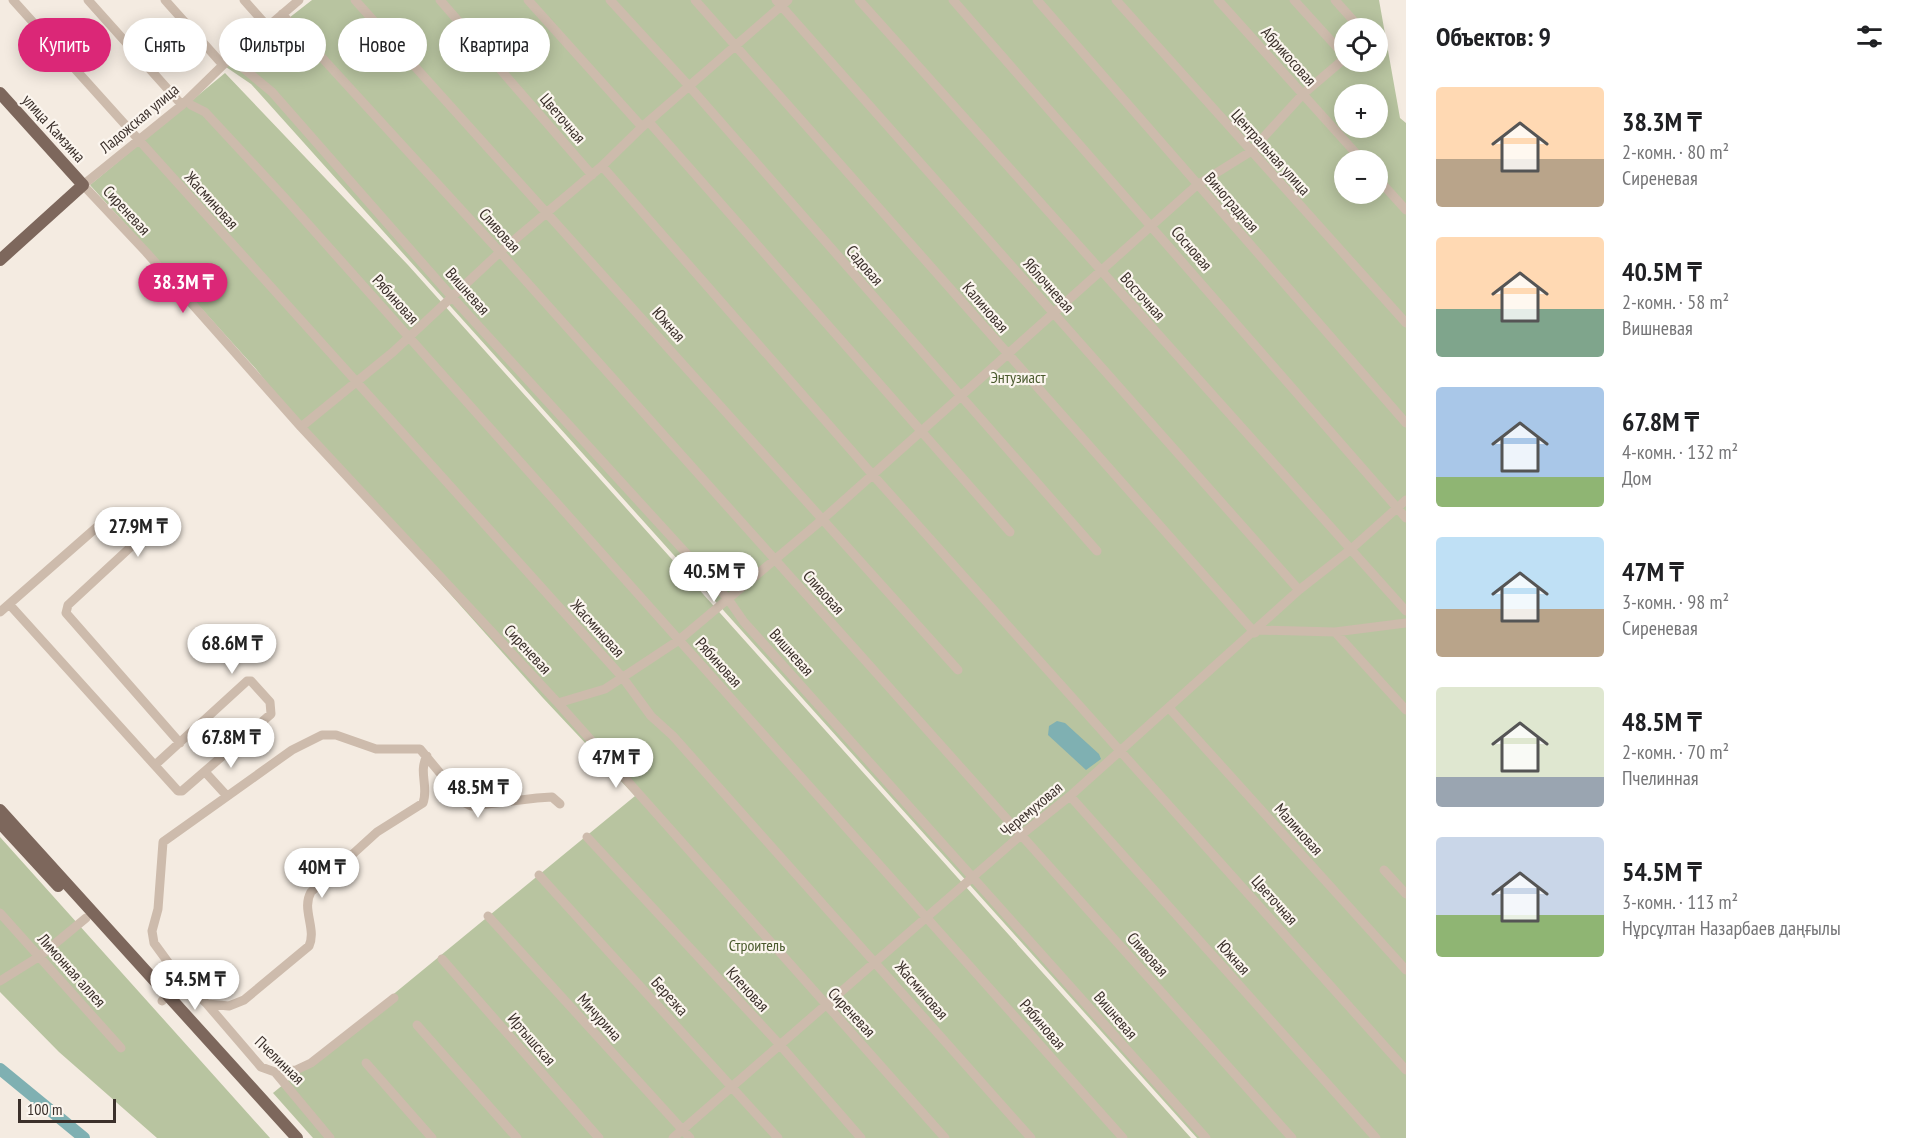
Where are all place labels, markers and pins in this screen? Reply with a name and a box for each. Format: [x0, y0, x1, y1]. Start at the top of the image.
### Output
pin: 38.3M ₸ [128, 263, 238, 314]
pin: 27.9M ₸ [83, 507, 193, 558]
pin: 40.5M ₸ [659, 552, 769, 603]
pin: 68.6M ₸ [177, 624, 287, 675]
pin: 67.8M ₸ [176, 718, 286, 769]
pin: 47M ₸ [574, 738, 658, 789]
pin: 48.5M ₸ [423, 768, 533, 819]
pin: 40M ₸ [280, 848, 364, 899]
pin: 54.5M ₸ [140, 960, 250, 1011]

